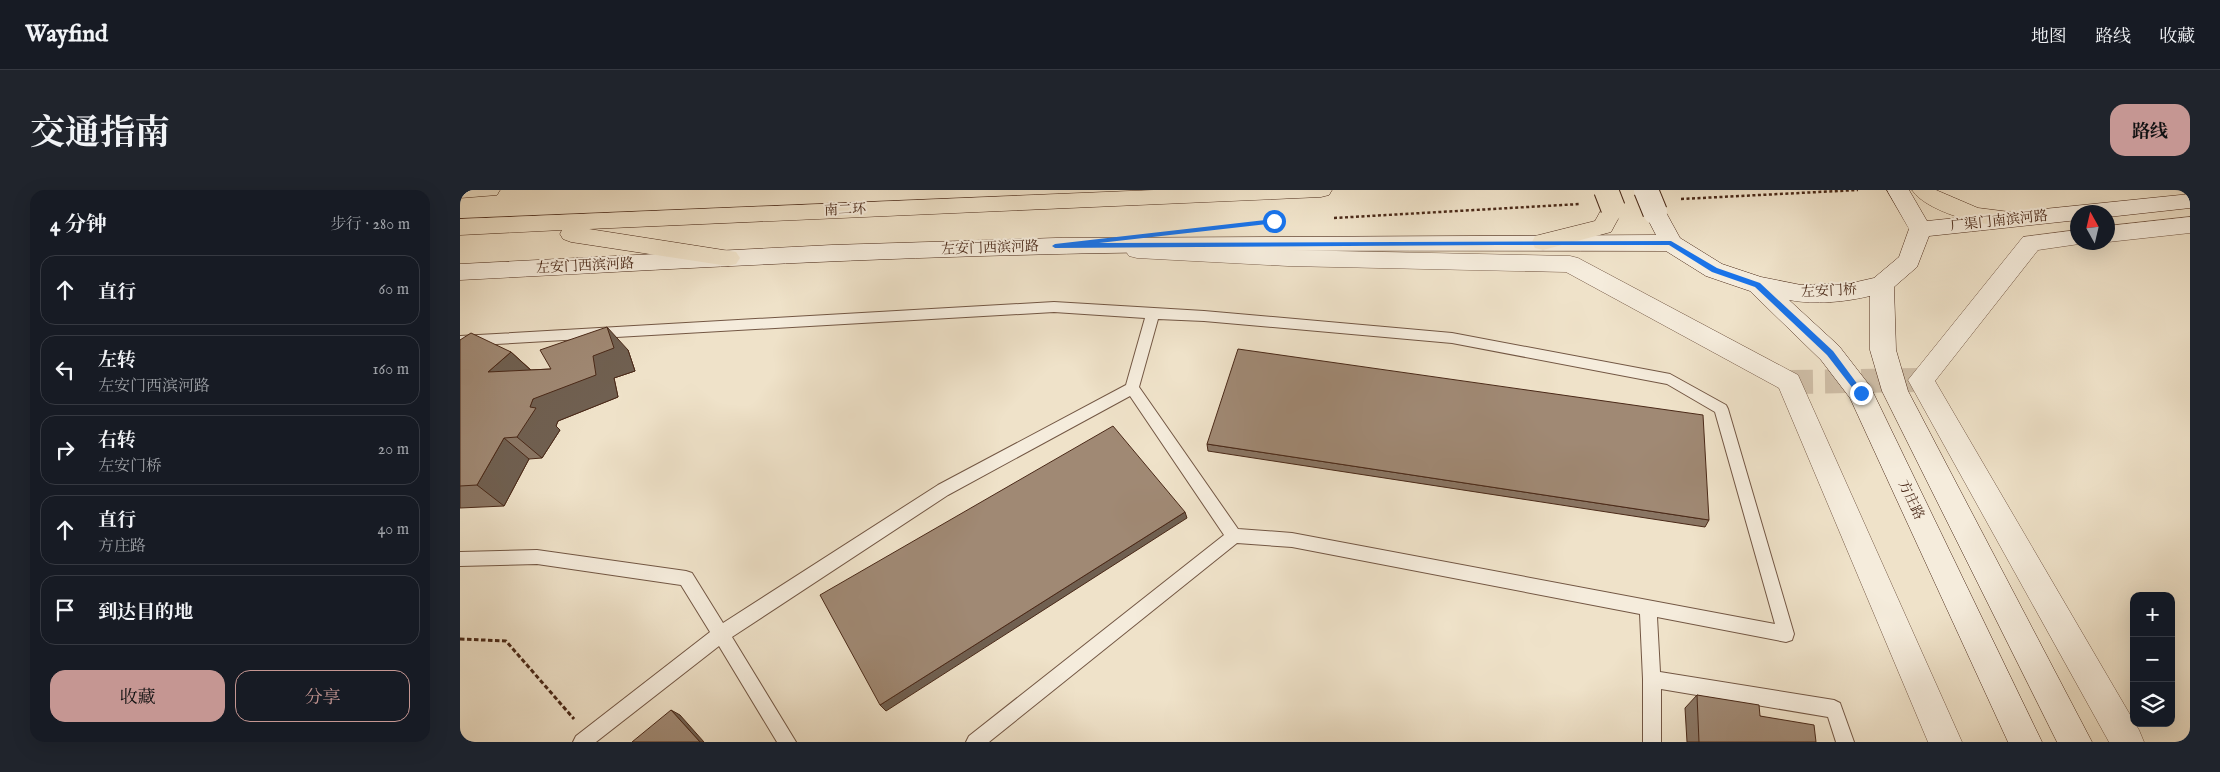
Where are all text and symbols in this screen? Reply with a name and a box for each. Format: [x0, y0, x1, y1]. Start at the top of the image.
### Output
text: Wayfind [25, 19, 108, 50]
text: 地图 [2031, 26, 2067, 49]
text: 路线 [2095, 26, 2131, 49]
text: 收藏 [2159, 26, 2195, 49]
button: 路线 [2110, 104, 2190, 156]
text: 交通指南 [30, 112, 170, 157]
street label: 南二环 [824, 200, 866, 220]
north arrow [2070, 205, 2115, 250]
street label: 广渠门南滨河路 [1949, 207, 2049, 235]
route start [1263, 210, 1286, 233]
text: 4 分钟 [50, 212, 107, 239]
text: 步行 · 280 m [330, 215, 410, 235]
street label: 左安门西滨河路 [941, 237, 1039, 259]
street label: 左安门西滨河路 [536, 254, 634, 278]
icon: ahead [51, 276, 79, 304]
text: 60 m [379, 280, 409, 300]
text: 直行 [98, 281, 136, 305]
street label: 左安门桥 [1801, 281, 1857, 301]
text: 左转 [98, 349, 136, 373]
icon: left [51, 356, 79, 384]
text: 160 m [373, 360, 409, 380]
text: 左安门西滨河路 [98, 377, 210, 397]
route end [1850, 382, 1873, 405]
text: 右转 [98, 429, 136, 453]
icon: right [51, 436, 79, 464]
text: 20 m [378, 440, 409, 460]
text: 左安门桥 [98, 457, 162, 477]
street label: 方庄路 [1894, 477, 1928, 523]
text: 直行 [98, 509, 136, 533]
icon: ahead [51, 516, 79, 544]
text: 40 m [377, 520, 409, 540]
text: 方庄路 [98, 537, 146, 557]
map controls [2130, 592, 2175, 727]
button: + [2130, 592, 2175, 637]
icon: arrive [51, 596, 79, 624]
text: 到达目的地 [98, 601, 193, 625]
button: − [2130, 637, 2175, 682]
button: 收藏 [50, 670, 225, 722]
button: 分享 [235, 670, 410, 722]
button: layers [2130, 682, 2175, 727]

